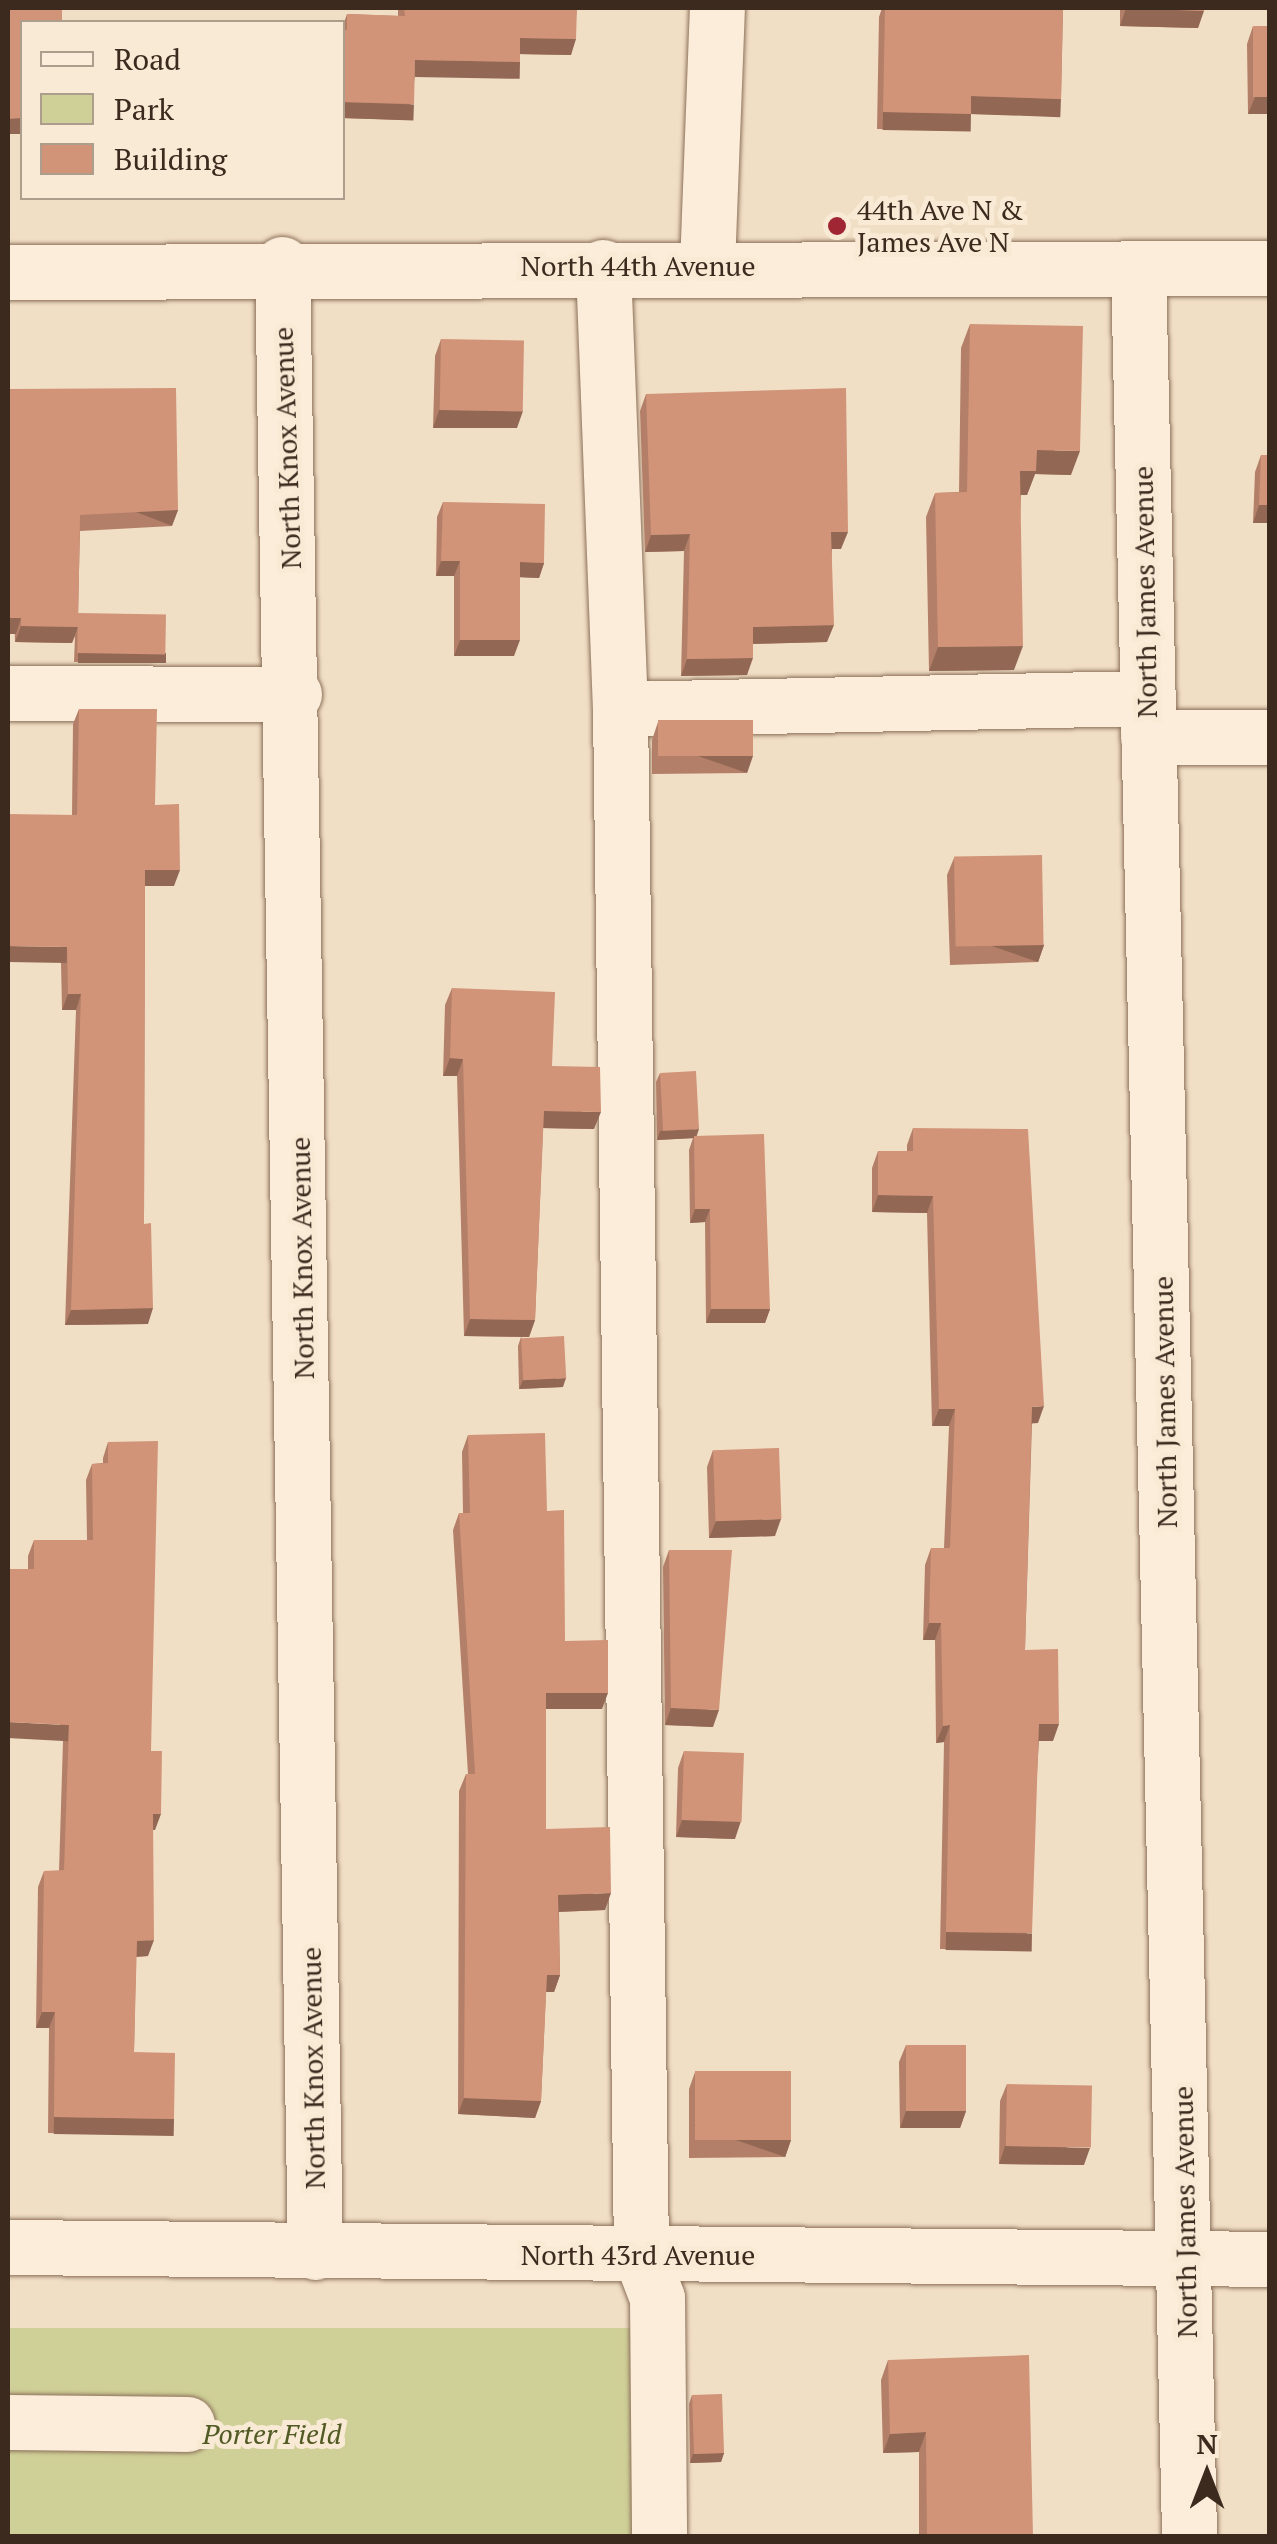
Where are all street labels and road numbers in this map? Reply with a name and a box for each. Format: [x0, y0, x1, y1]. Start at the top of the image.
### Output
street label: North 44th Avenue [520, 249, 756, 283]
street label: North Knox Avenue [266, 326, 308, 570]
street label: North James Avenue [1126, 465, 1164, 719]
street label: North Knox Avenue [283, 1136, 321, 1380]
street label: North James Avenue [1146, 1275, 1184, 1529]
street label: North Knox Avenue [294, 1946, 332, 2190]
street label: North James Avenue [1166, 2085, 1204, 2339]
street label: North 43rd Avenue [521, 2238, 755, 2272]

